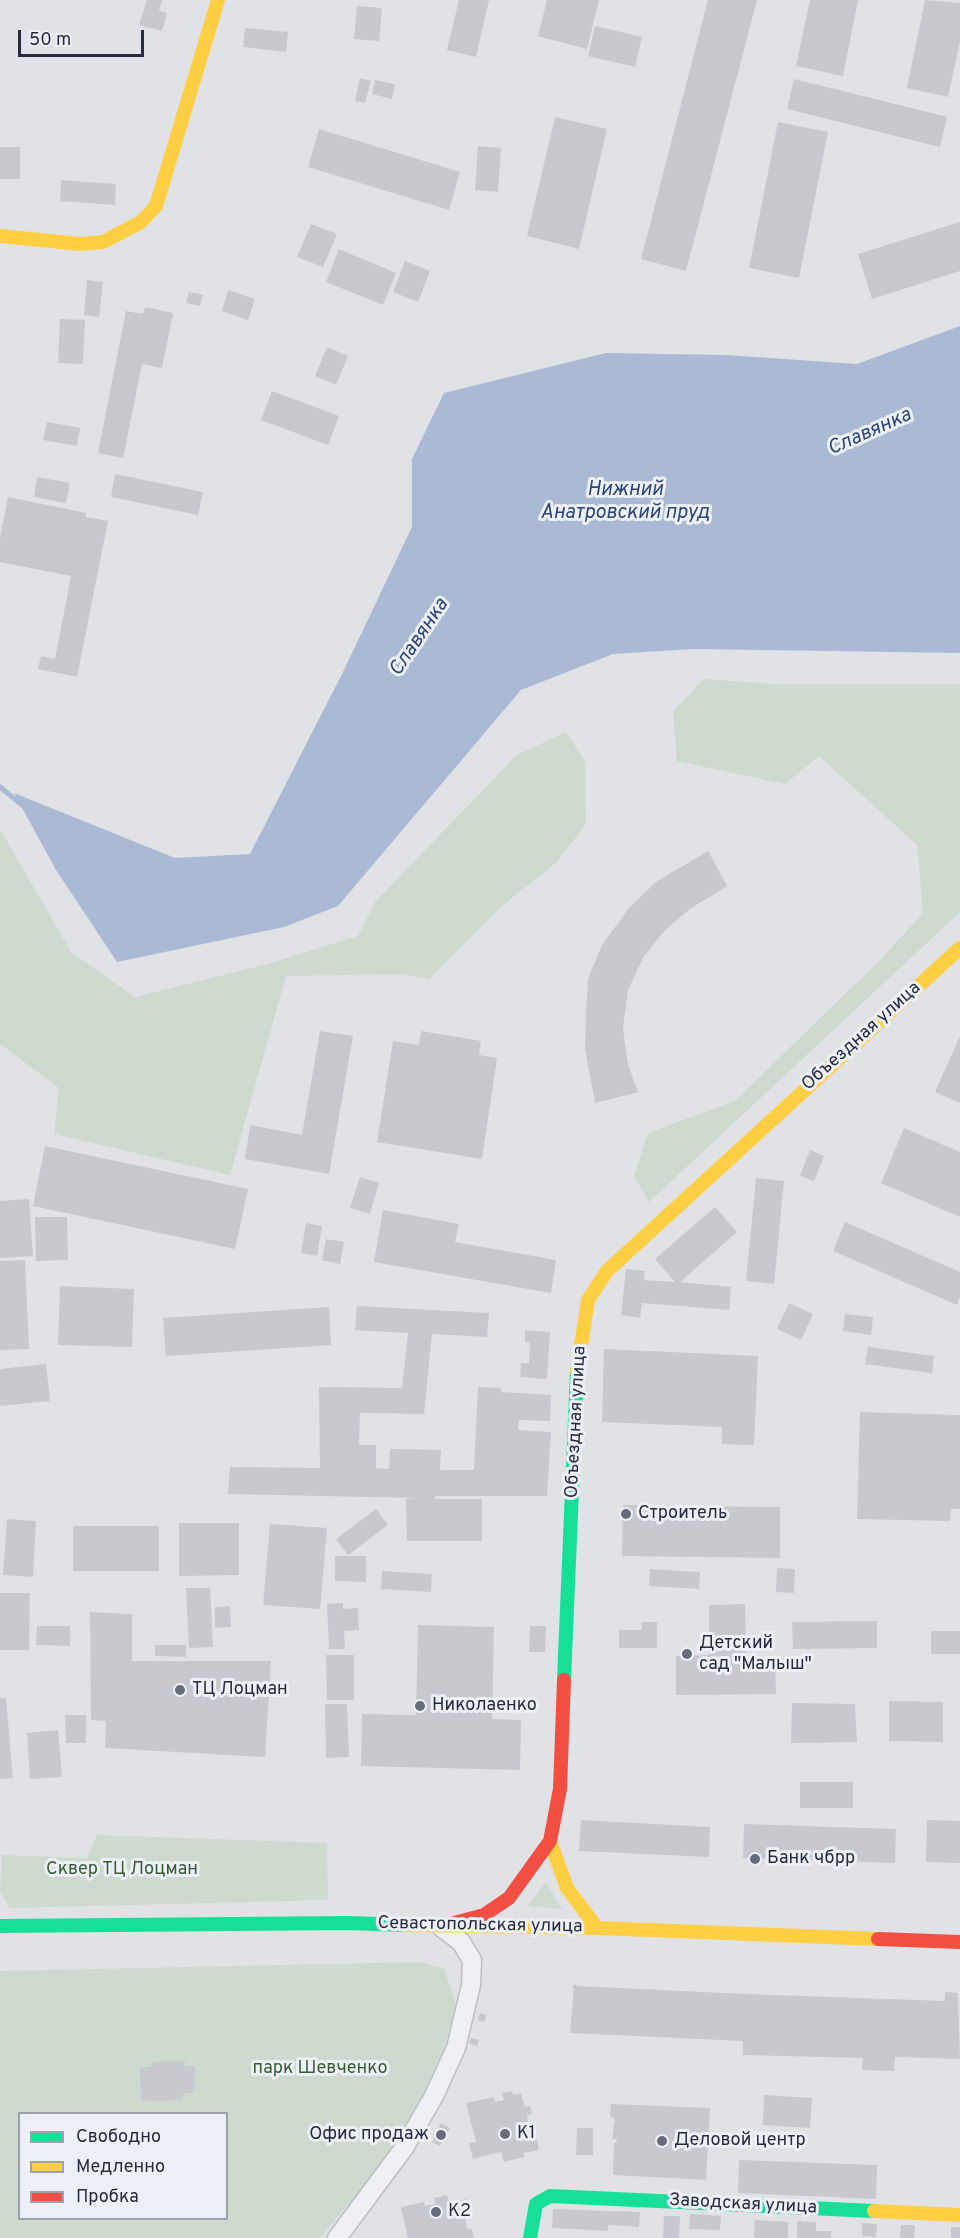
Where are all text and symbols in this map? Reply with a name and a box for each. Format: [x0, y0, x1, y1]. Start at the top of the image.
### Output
scale bar [21, 18, 147, 56]
text: 50 m [29, 29, 71, 52]
water label: Славянка [825, 404, 915, 462]
water label: Нижний Анатровский пруд [540, 479, 710, 526]
water label: Славянка [385, 595, 455, 681]
street label: Объездная улица [798, 978, 926, 1096]
street label: Объездная улица [562, 1345, 592, 1499]
place label: Строитель [638, 1503, 727, 1525]
marker: Строитель [619, 1507, 633, 1521]
place label: Детский сад "Малыш" [699, 1633, 812, 1676]
marker: Детский сад "Малыш" [680, 1647, 694, 1661]
place label: ТЦ Лоцман [192, 1679, 288, 1701]
marker: ТЦ Лоцман [173, 1683, 187, 1697]
place label: Николаенко [432, 1695, 537, 1717]
marker: Николаенко [413, 1699, 427, 1713]
place label: Банк чбрр [767, 1848, 855, 1870]
marker: Банк чбрр [748, 1852, 762, 1866]
park label: Сквер ТЦ Лоцман [46, 1859, 198, 1881]
street label: Севастопольская улица [377, 1913, 583, 1939]
park label: парк Шевченко [253, 2058, 387, 2080]
legend [18, 2112, 228, 2220]
place label: К1 [517, 2123, 535, 2145]
place label: Офис продаж [309, 2124, 429, 2146]
text: Свободно [76, 2126, 161, 2149]
marker: К1 [498, 2127, 512, 2141]
marker: Офис продаж [434, 2128, 448, 2142]
place label: Деловой центр [674, 2130, 806, 2152]
marker: Деловой центр [655, 2134, 669, 2148]
text: Медленно [76, 2156, 165, 2179]
text: Пробка [76, 2186, 139, 2209]
street label: Заводская улица [668, 2190, 818, 2220]
place label: К2 [448, 2201, 471, 2223]
marker: К2 [429, 2205, 443, 2219]

